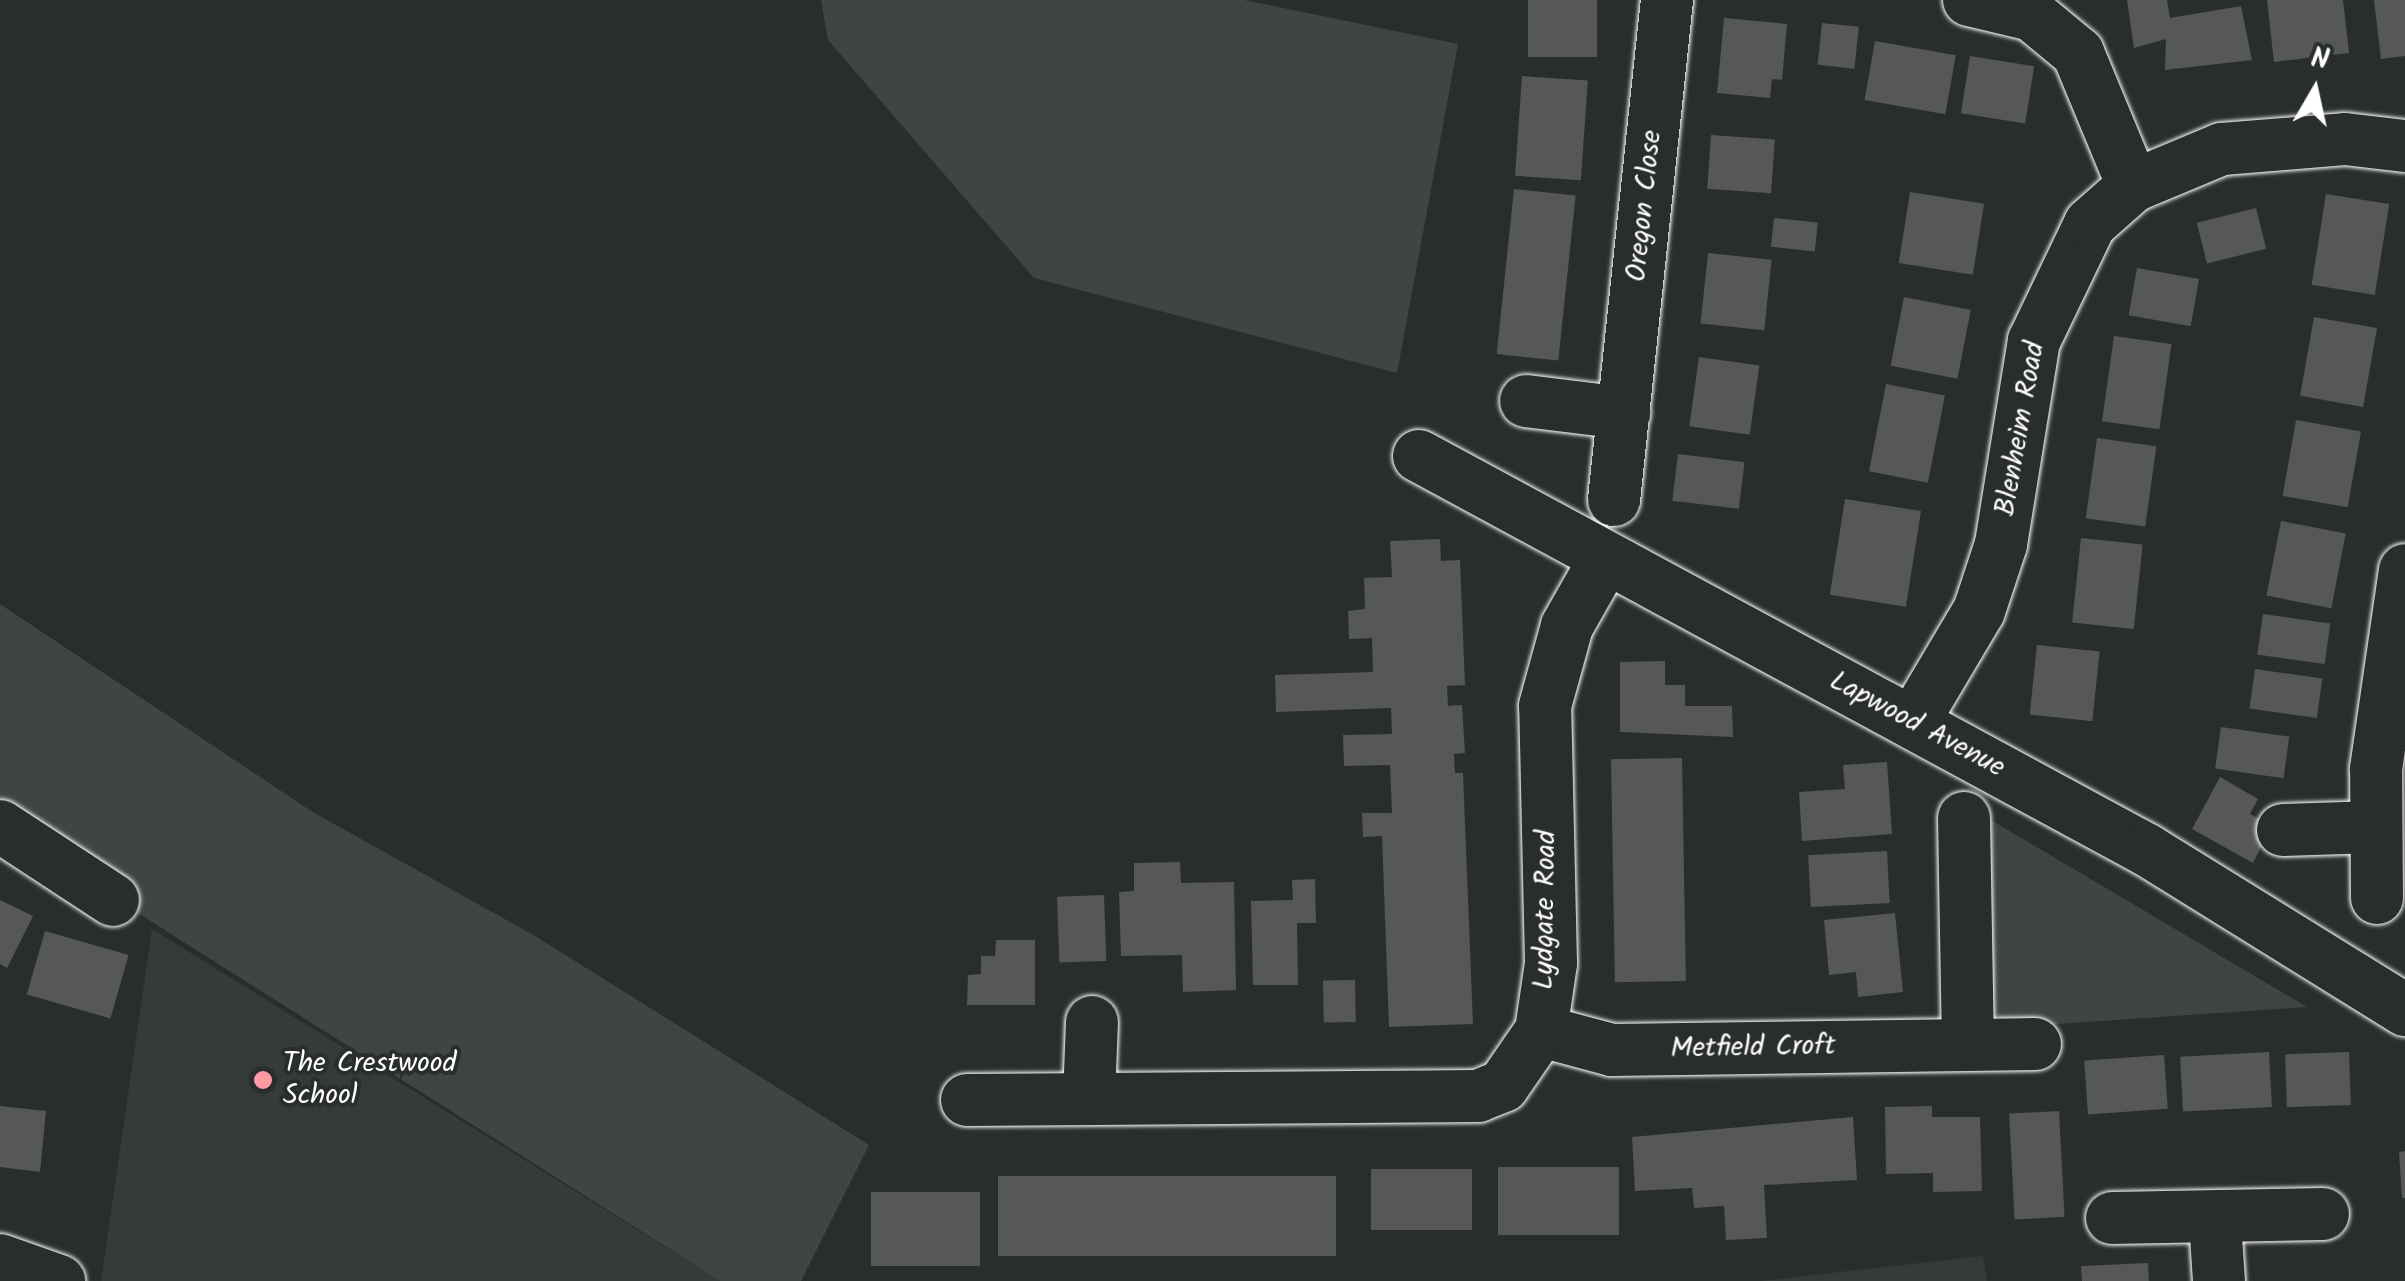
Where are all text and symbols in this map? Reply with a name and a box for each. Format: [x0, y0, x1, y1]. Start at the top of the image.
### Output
text: N [2308, 36, 2332, 83]
north arrow [2265, 40, 2365, 140]
street label: Oregon Close [1620, 129, 1670, 283]
street label: Blenheim Road [1989, 339, 2053, 519]
street label: Lapwood Avenue [1824, 665, 2010, 785]
street label: Lydgate Road [1528, 830, 1564, 990]
street label: Metfield Croft [1670, 1030, 1836, 1066]
place label: The Crestwood School [283, 1047, 456, 1113]
marker: The Crestwood School [252, 1069, 274, 1091]

